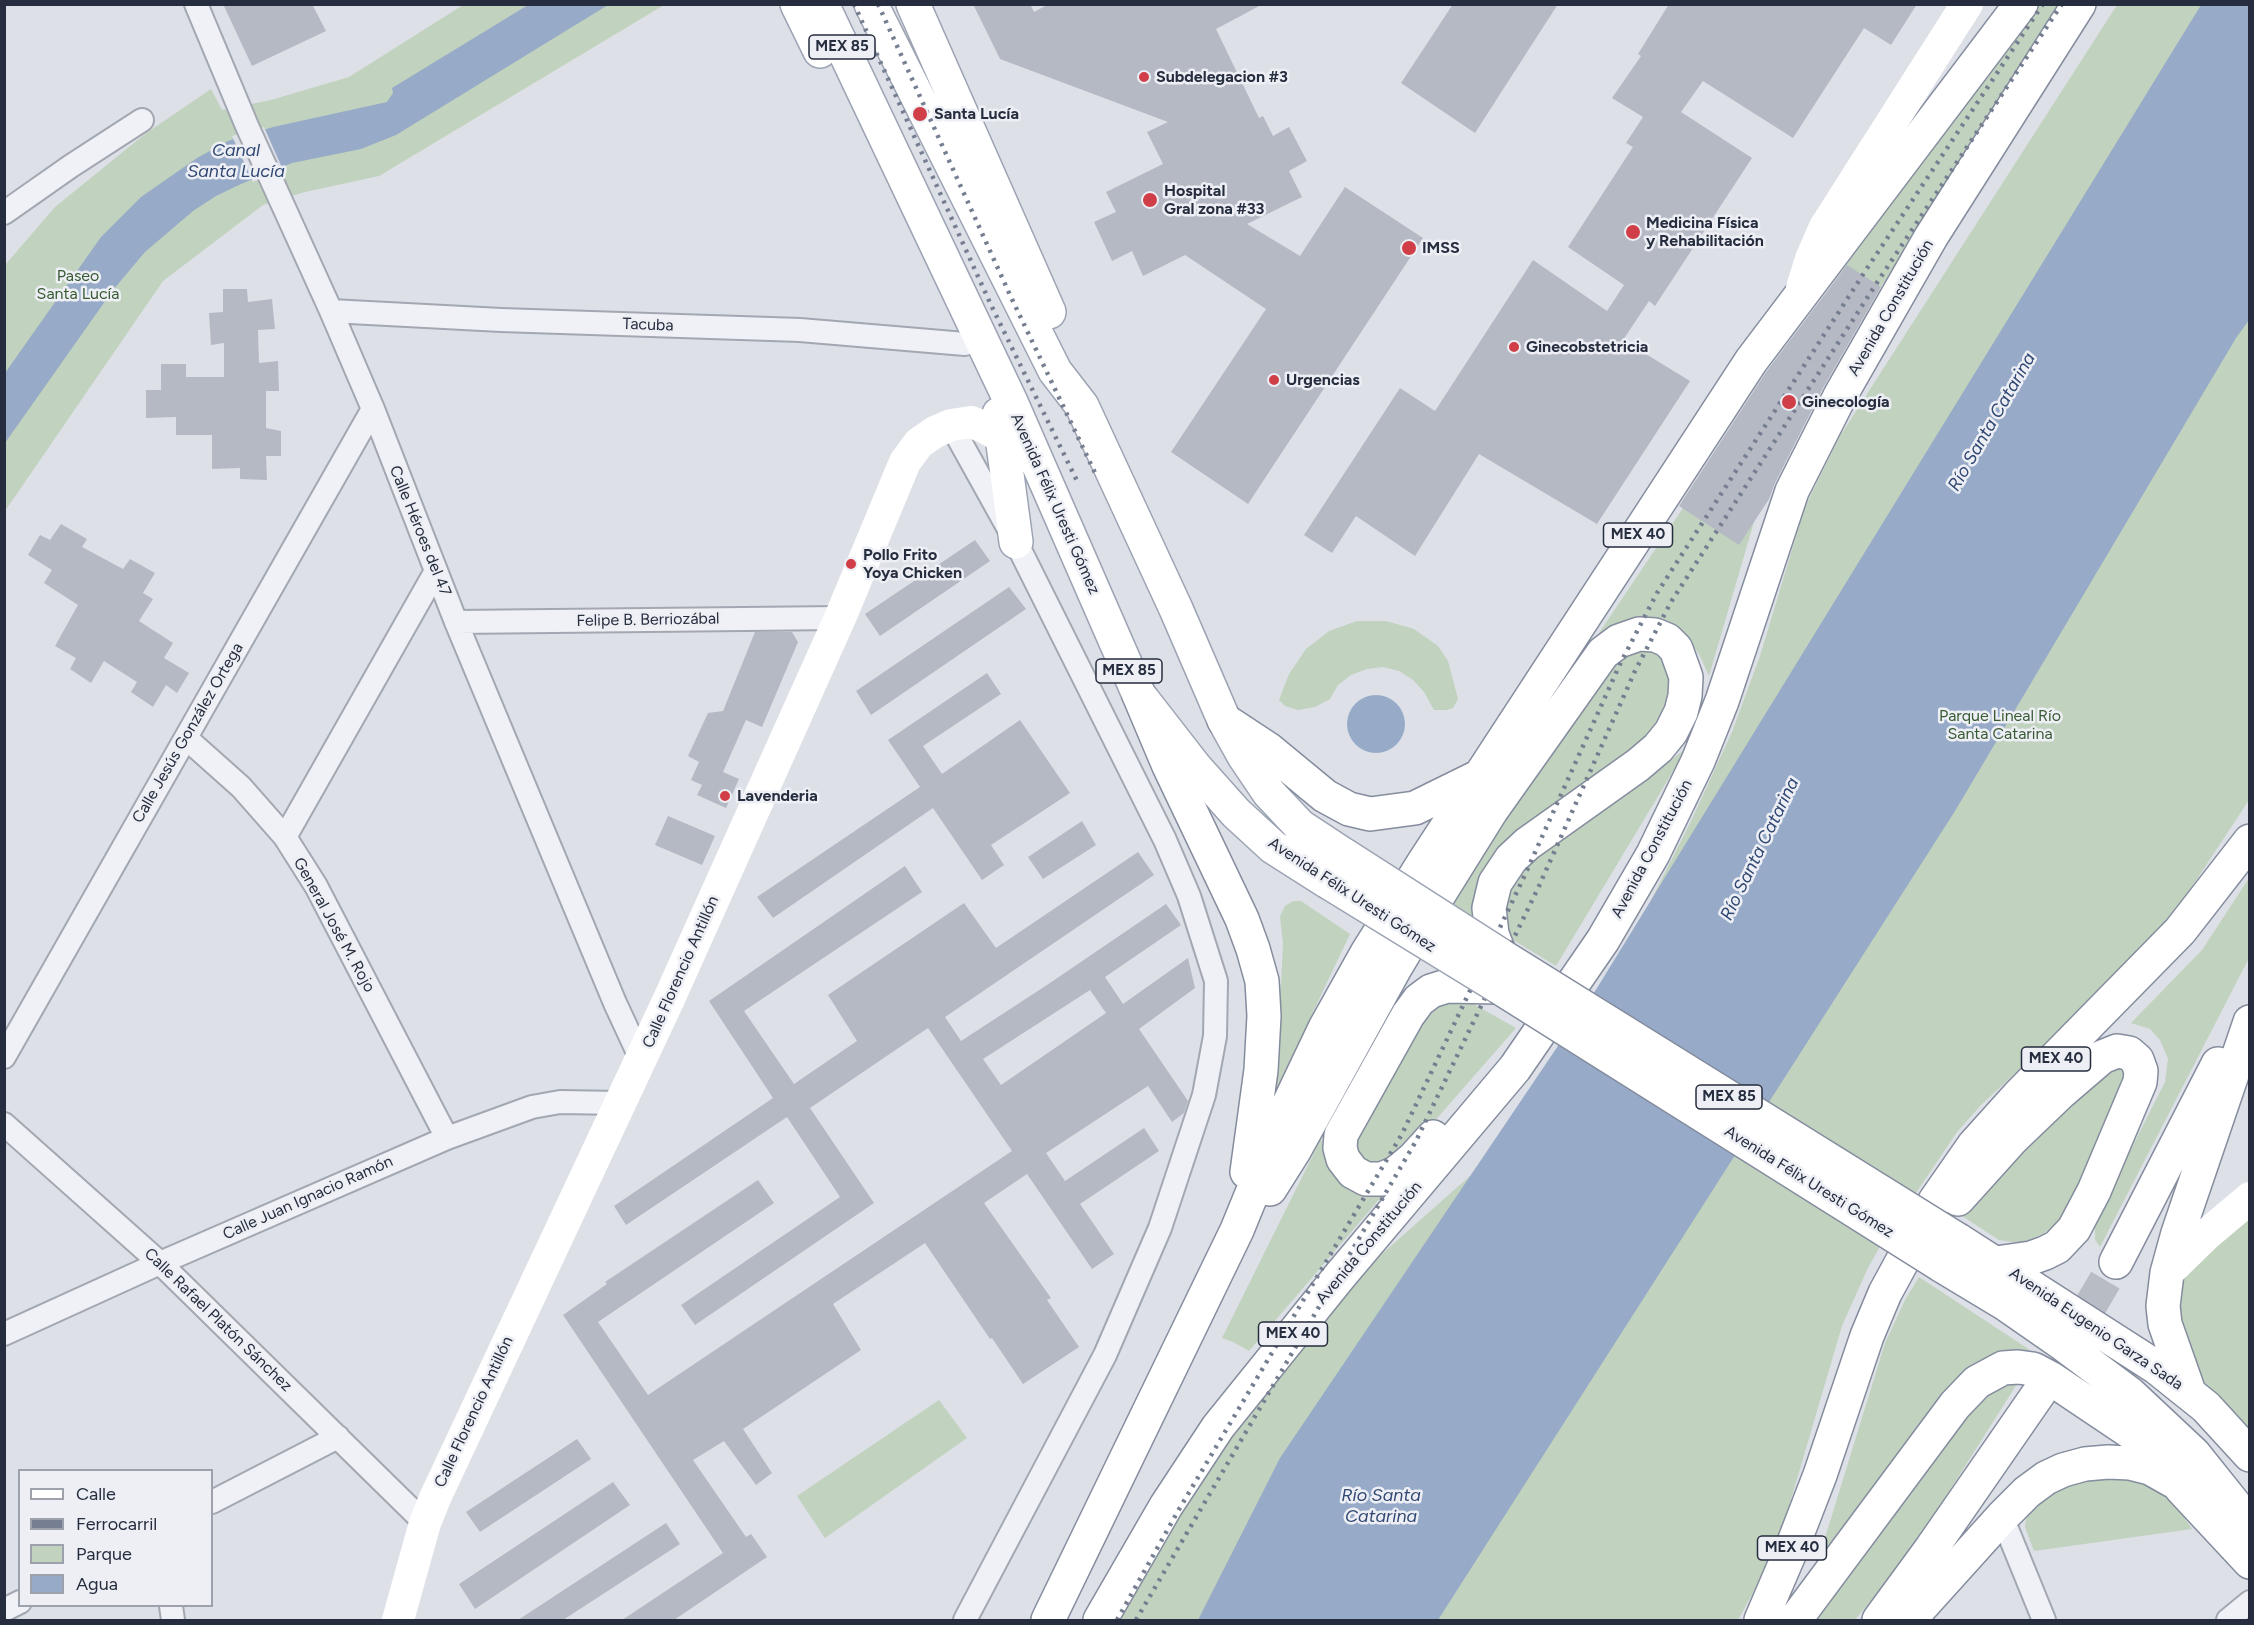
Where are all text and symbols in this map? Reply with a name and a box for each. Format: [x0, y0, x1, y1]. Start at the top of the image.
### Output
road number: MEX 85 [809, 35, 875, 59]
place label: Subdelegacion #3 [1156, 67, 1288, 87]
marker: Subdelegacion #3 [1137, 70, 1151, 84]
place label: Santa Lucía [934, 104, 1019, 124]
marker: Santa Lucía [911, 105, 929, 123]
water label: Canal Santa Lucía [187, 140, 285, 182]
place label: Hospital Gral zona #33 [1164, 181, 1264, 219]
marker: Hospital Gral zona #33 [1141, 191, 1159, 209]
place label: Medicina Física y Rehabilitación [1646, 213, 1764, 251]
marker: Medicina Física y Rehabilitación [1624, 223, 1642, 241]
street label: Avenida Constitución [1844, 236, 1938, 380]
place label: IMSS [1422, 238, 1460, 258]
marker: IMSS [1400, 239, 1418, 257]
park label: Paseo Santa Lucía [37, 266, 119, 304]
street label: Tacuba [622, 315, 674, 335]
place label: Ginecobstetricia [1526, 337, 1648, 357]
marker: Ginecobstetricia [1507, 340, 1521, 354]
water label: Río Santa Catarina [1944, 349, 2040, 495]
place label: Urgencias [1286, 370, 1360, 390]
marker: Urgencias [1267, 373, 1281, 387]
place label: Ginecología [1802, 392, 1890, 412]
marker: Ginecología [1780, 393, 1798, 411]
street label: Avenida Félix Uresti Gómez [1006, 411, 1104, 597]
street label: Calle Héroes del 47 [385, 463, 455, 599]
road number: MEX 40 [1604, 523, 1672, 547]
place label: Pollo Frito Yoya Chicken [863, 545, 962, 583]
marker: Pollo Frito Yoya Chicken [844, 557, 858, 571]
street label: Felipe B. Berriozábal [576, 609, 720, 631]
street label: Calle Jesús González Ortega [129, 640, 247, 826]
road number: MEX 85 [1096, 659, 1162, 683]
park label: Parque Lineal Río Santa Catarina [1939, 706, 2061, 744]
water label: Río Santa Catarina [1716, 774, 1804, 924]
street label: Avenida Constitución [1607, 776, 1697, 922]
place label: Lavenderia [737, 786, 818, 806]
marker: Lavenderia [718, 789, 732, 803]
street label: Avenida Félix Uresti Gómez [1265, 834, 1439, 956]
street label: General José M. Rojo [289, 854, 379, 996]
street label: Calle Florencio Antillón [639, 893, 723, 1051]
road number: MEX 40 [2022, 1047, 2090, 1071]
road number: MEX 85 [1696, 1085, 1762, 1109]
street label: Avenida Félix Uresti Gómez [1721, 1122, 1897, 1242]
street label: Calle Juan Ignacio Ramón [220, 1152, 396, 1244]
street label: Avenida Constitución [1312, 1178, 1426, 1308]
street label: Calle Rafael Platón Sánchez [140, 1244, 296, 1396]
street label: Avenida Eugenio Garza Sada [2006, 1264, 2186, 1394]
road number: MEX 40 [1258, 1322, 1328, 1346]
street label: Calle Florencio Antillón [431, 1333, 517, 1491]
legend [18, 1469, 213, 1607]
text: Calle [76, 1483, 116, 1505]
water label: Río Santa Catarina [1341, 1485, 1421, 1528]
text: Ferrocarril [76, 1513, 157, 1535]
road number: MEX 40 [1758, 1536, 1826, 1560]
text: Parque [76, 1543, 132, 1565]
text: Agua [76, 1573, 118, 1595]

